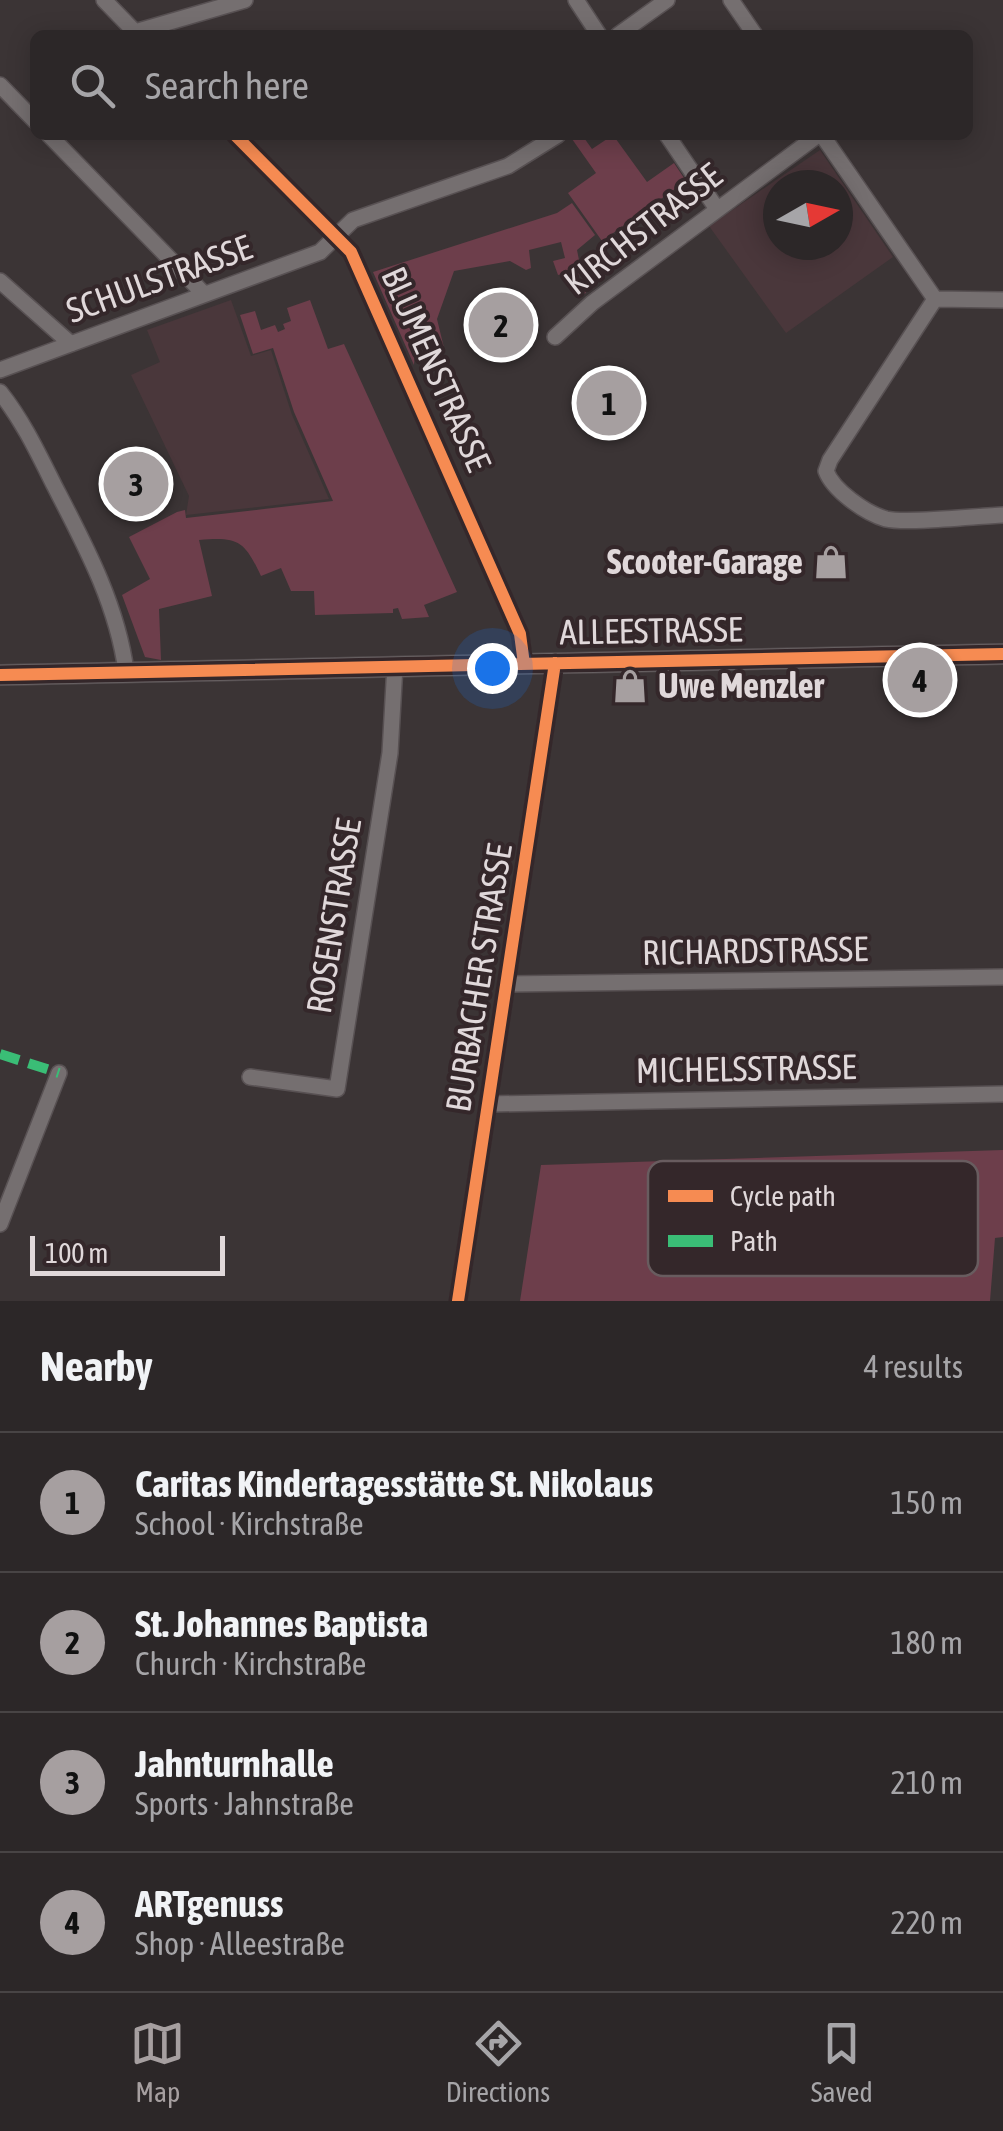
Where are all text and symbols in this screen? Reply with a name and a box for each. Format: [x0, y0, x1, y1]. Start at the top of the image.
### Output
search box [30, 30, 973, 140]
icon: search [65, 58, 120, 113]
text: Search here [145, 64, 309, 107]
street label: KIRCHSTRASSE [556, 154, 729, 302]
north arrow [763, 170, 853, 260]
street label: SCHULSTRASSE [61, 226, 257, 330]
street label: BLUMENSTRASSE [374, 261, 500, 477]
pin: 2 [468, 288, 534, 362]
pin: 1 [576, 366, 642, 440]
pin: 3 [104, 446, 168, 522]
place label: Scooter-Garage [607, 541, 803, 581]
shop icon: Scooter-Garage [812, 543, 850, 581]
street label: ALLEESTRASSE [559, 608, 743, 652]
pin: 4 [888, 642, 952, 718]
your location [467, 643, 518, 694]
place label: Uwe Menzler [658, 665, 825, 705]
shop icon: Uwe Menzler [611, 667, 649, 705]
street label: ROSENSTRASSE [298, 815, 368, 1016]
street label: BURBACHER STRASSE [437, 841, 519, 1115]
street label: RICHARDSTRASSE [642, 928, 868, 972]
street label: MICHELSSTRASSE [635, 1046, 857, 1090]
legend [648, 1161, 978, 1276]
text: Cycle path [730, 1180, 836, 1212]
text: Path [730, 1225, 778, 1257]
scale bar [30, 1231, 225, 1276]
text: 100 m [45, 1237, 108, 1269]
text: Nearby [40, 1342, 153, 1390]
text: 4 results [864, 1348, 963, 1385]
text: Caritas Kindertagesstätte St. Nikolaus [135, 1462, 653, 1505]
text: 1 [65, 1484, 80, 1521]
text: 150 m [890, 1484, 963, 1521]
text: School · Kirchstraße [135, 1505, 364, 1542]
text: St. Johannes Baptista [135, 1602, 428, 1645]
text: 2 [65, 1624, 80, 1661]
text: 180 m [890, 1624, 963, 1661]
text: Church · Kirchstraße [135, 1645, 366, 1682]
text: Jahnturnhalle [135, 1742, 334, 1785]
text: 3 [65, 1764, 80, 1801]
text: 210 m [890, 1764, 963, 1801]
text: Sports · Jahnstraße [135, 1785, 354, 1822]
text: ARTgenuss [135, 1882, 283, 1925]
text: 4 [65, 1904, 80, 1941]
text: 220 m [890, 1904, 963, 1941]
text: Shop · Alleestraße [135, 1925, 345, 1962]
tab: Map [130, 2016, 185, 2108]
tab: Directions [446, 2016, 550, 2108]
tab: Saved [811, 2016, 873, 2108]

